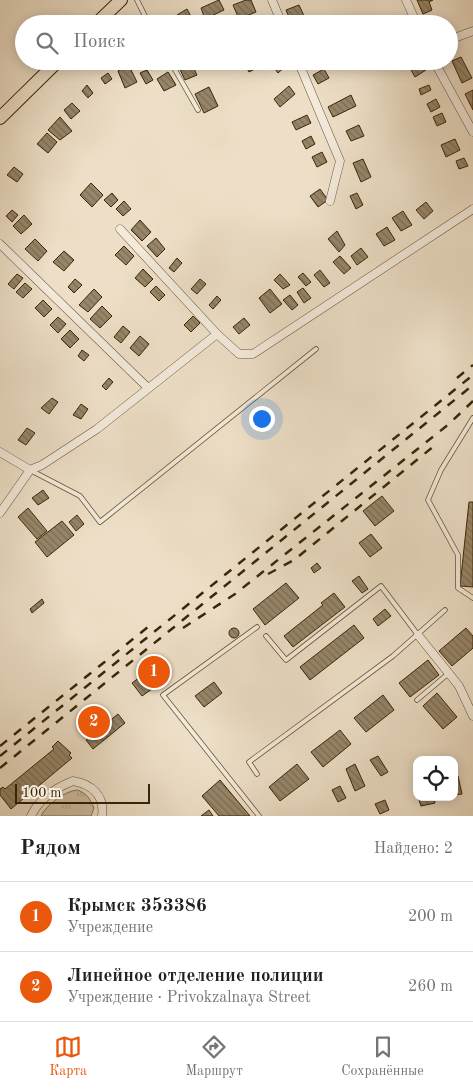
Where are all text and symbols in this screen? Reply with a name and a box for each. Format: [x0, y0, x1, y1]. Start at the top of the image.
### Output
search box [15, 15, 458, 70]
icon: search [33, 29, 61, 57]
text: Поиск [73, 33, 125, 52]
your location [249, 406, 275, 432]
pin: 1 [138, 653, 170, 691]
pin: 2 [78, 703, 110, 741]
map controls [413, 756, 458, 801]
button: locate [413, 756, 458, 801]
scale bar [15, 781, 150, 804]
text: 100 m [22, 786, 61, 800]
text: Рядом [20, 838, 81, 859]
text: Найдено: 2 [374, 841, 453, 857]
text: Крымск 353386 [67, 897, 207, 916]
text: 1 [31, 909, 41, 925]
text: 200 m [408, 909, 453, 925]
text: Учреждение [67, 920, 153, 936]
text: Линейное отделение полиции [67, 967, 324, 986]
text: 2 [31, 979, 41, 995]
text: 260 m [408, 979, 453, 995]
text: Учреждение · Privokzalnaya Street [67, 990, 311, 1006]
tab: Карта [49, 1033, 87, 1080]
tab: Маршрут [185, 1033, 243, 1080]
tab: Сохранённые [341, 1033, 424, 1080]

